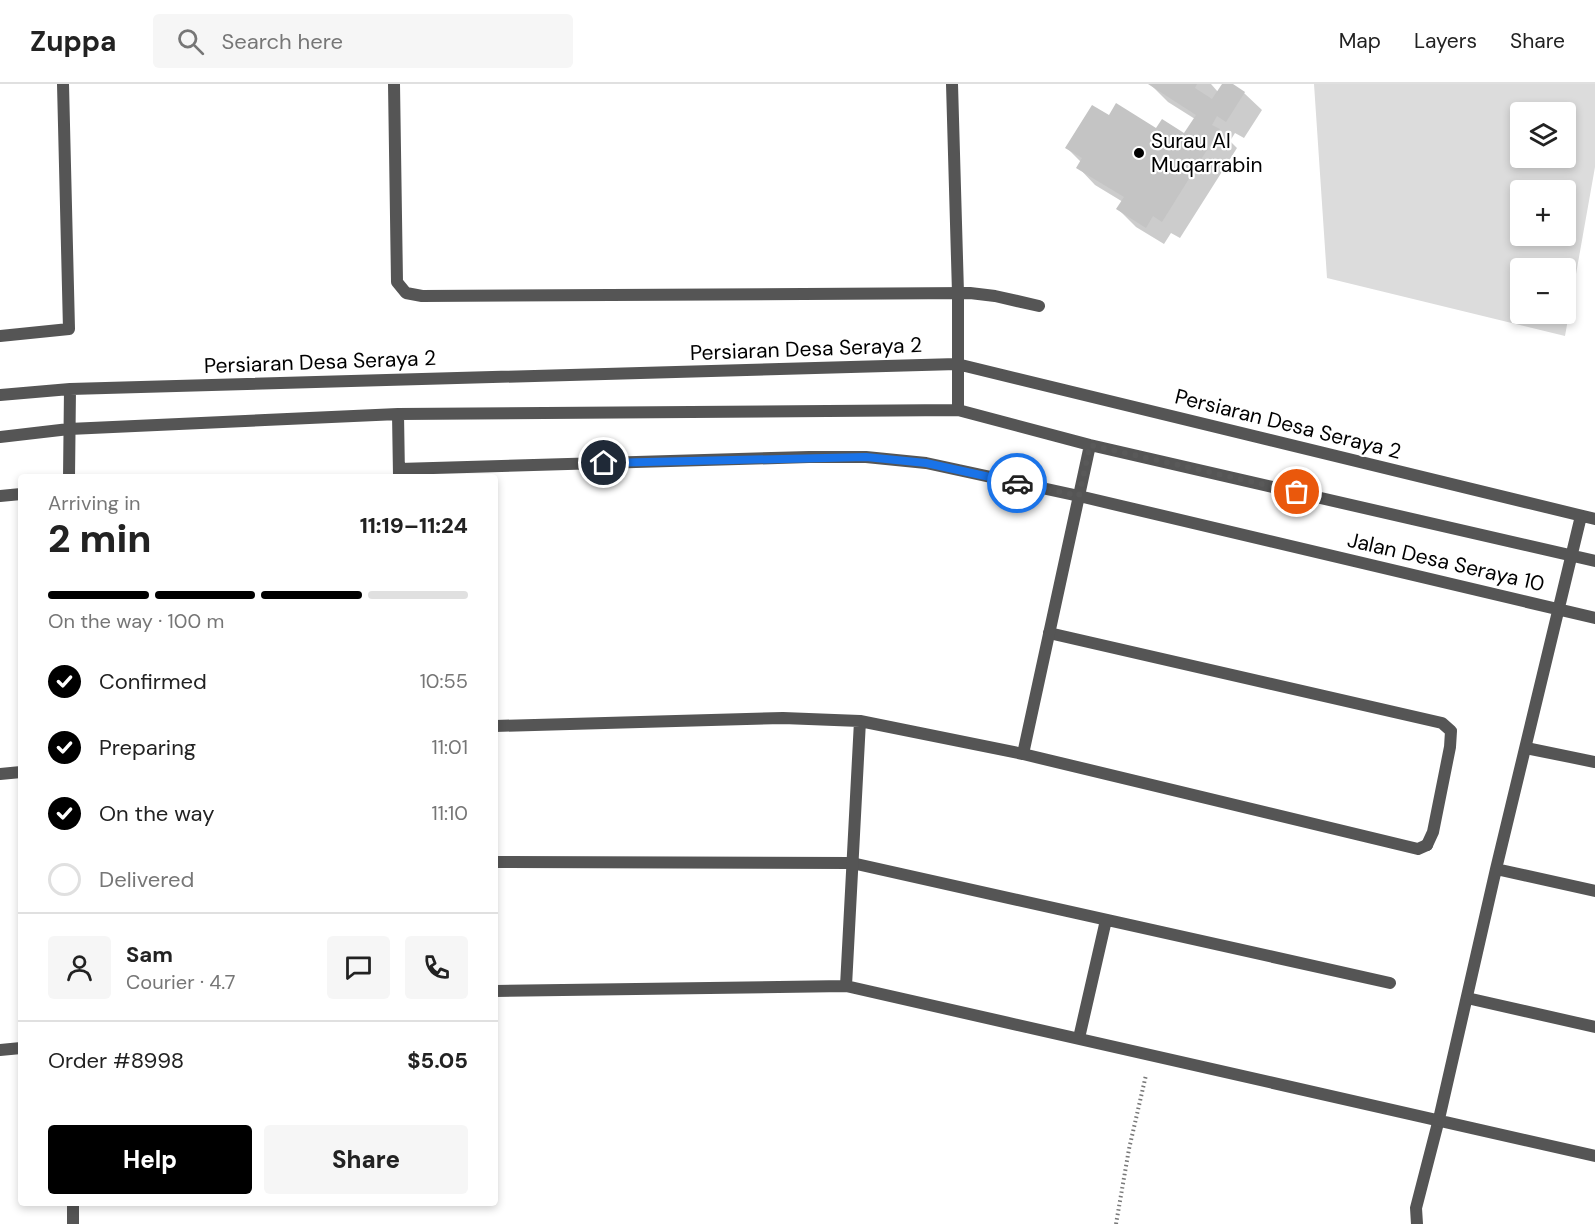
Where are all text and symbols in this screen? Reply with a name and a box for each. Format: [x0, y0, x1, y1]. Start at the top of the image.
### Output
search box [153, 14, 573, 68]
text: Zuppa [30, 23, 117, 60]
icon: search [174, 25, 207, 58]
text: Search here [222, 27, 343, 56]
text: Map [1339, 27, 1381, 55]
text: Layers [1414, 27, 1477, 55]
text: Share [1510, 27, 1565, 55]
map controls [1510, 102, 1576, 324]
button: layers [1510, 102, 1576, 168]
place label: Surau Al Muqarrabin [1151, 127, 1263, 179]
marker: Surau Al Muqarrabin [1132, 146, 1146, 160]
button: + [1510, 180, 1576, 246]
button: − [1510, 258, 1576, 324]
street label: Persiaran Desa Seraya 2 [690, 331, 922, 367]
street label: Persiaran Desa Seraya 2 [204, 344, 436, 380]
street label: Persiaran Desa Seraya 2 [1172, 382, 1404, 466]
pin [578, 437, 629, 488]
icon: home [587, 446, 620, 479]
courier [987, 453, 1047, 513]
pin [1271, 466, 1322, 517]
icon: car [1001, 467, 1034, 500]
icon: bag [1280, 475, 1313, 508]
text: Arriving in [48, 490, 140, 516]
text: 11:19–11:24 [360, 511, 468, 540]
text: 2 min [48, 513, 152, 564]
street label: Jalan Desa Seraya 10 [1345, 526, 1547, 598]
text: On the way · 100 m [48, 608, 224, 634]
icon: check [48, 665, 81, 698]
text: Confirmed [99, 667, 207, 696]
text: 10:55 [420, 668, 468, 694]
icon: check [48, 731, 81, 764]
text: Preparing [99, 733, 196, 762]
text: 11:01 [432, 734, 468, 760]
icon: check [48, 797, 81, 830]
text: On the way [99, 799, 214, 828]
text: 11:10 [432, 800, 468, 826]
text: Delivered [99, 865, 194, 894]
button: person [48, 936, 111, 999]
button: chat [327, 936, 390, 999]
button: phone [405, 936, 468, 999]
text: Sam [126, 940, 173, 969]
text: Courier · 4.7 [126, 969, 235, 995]
text: Order #8998 [48, 1046, 184, 1075]
text: $5.05 [407, 1046, 468, 1075]
button: Help [48, 1125, 252, 1194]
button: Share [264, 1125, 468, 1194]

